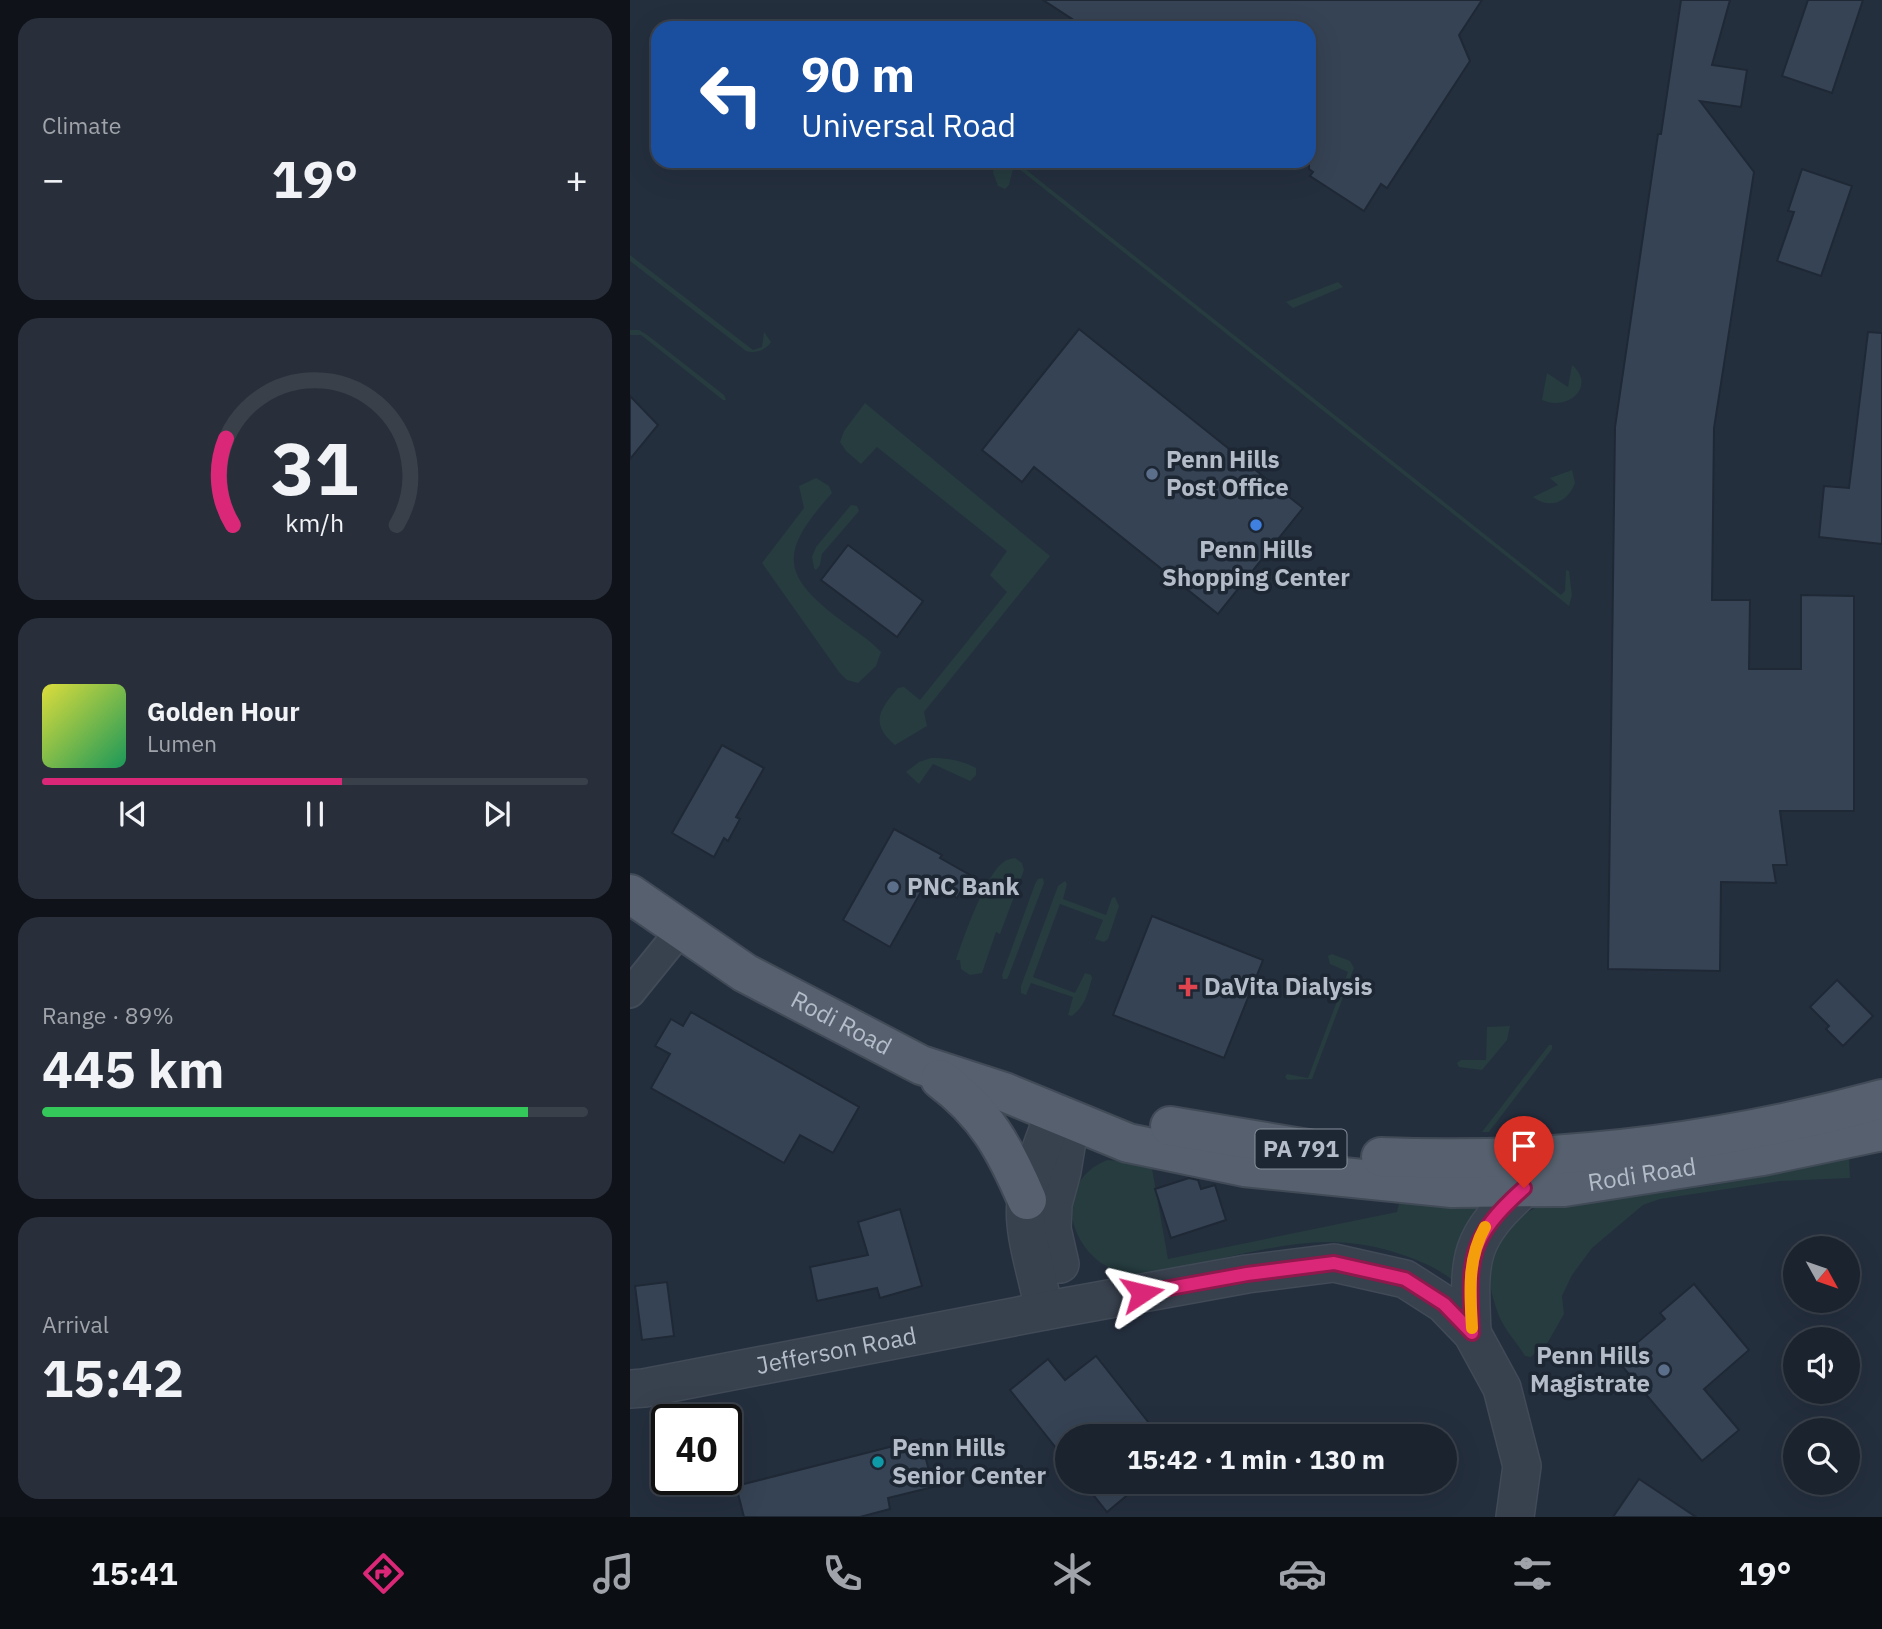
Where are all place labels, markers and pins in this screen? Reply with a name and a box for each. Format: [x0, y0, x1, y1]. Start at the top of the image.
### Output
place label: Penn Hills Post Office [1166, 443, 1289, 503]
marker: Penn Hills Post Office [1144, 466, 1160, 482]
marker: Penn Hills Shopping Center [1248, 517, 1264, 533]
place label: Penn Hills Shopping Center [1162, 533, 1350, 593]
place label: PNC Bank [907, 870, 1019, 902]
marker: PNC Bank [885, 879, 901, 895]
place label: DaVita Dialysis [1204, 970, 1373, 1002]
marker: DaVita Dialysis [1178, 977, 1198, 997]
pin [1494, 1116, 1554, 1188]
place label: Penn Hills Magistrate [1530, 1339, 1650, 1399]
marker: Penn Hills Magistrate [1656, 1362, 1672, 1378]
place label: Penn Hills Senior Center [892, 1431, 1047, 1491]
marker: Penn Hills Senior Center [870, 1454, 886, 1470]

